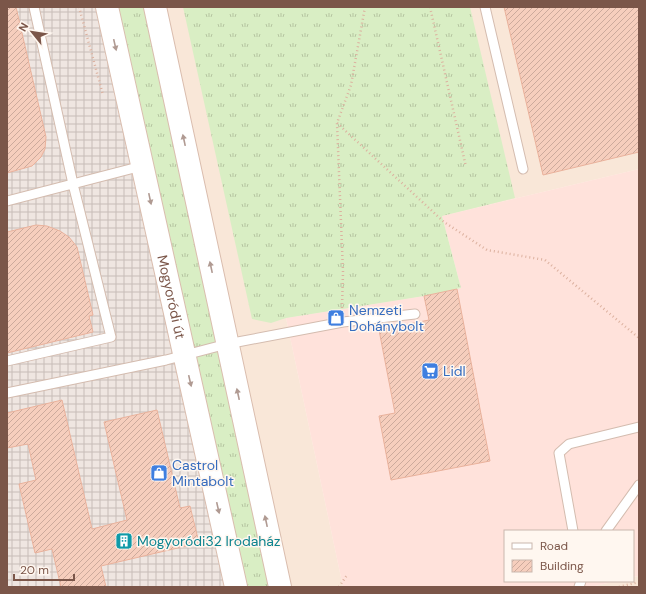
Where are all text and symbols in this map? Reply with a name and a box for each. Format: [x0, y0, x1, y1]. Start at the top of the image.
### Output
north arrow [12, 12, 52, 52]
text: N [15, 20, 31, 34]
one-way arrow [113, 39, 119, 51]
one-way arrow [180, 134, 186, 146]
one-way arrow [147, 193, 153, 205]
street label: Mogyoródi út [153, 253, 190, 341]
one-way arrow [208, 261, 214, 273]
place label: Nemzeti Dohánybolt [349, 301, 424, 335]
shop icon: Nemzeti Dohánybolt [326, 308, 346, 328]
supermarket icon: Lidl [420, 361, 440, 381]
place label: Lidl [443, 362, 466, 380]
one-way arrow [187, 375, 193, 387]
one-way arrow [235, 388, 241, 401]
place label: Castrol Mintabolt [172, 456, 234, 490]
shop icon: Castrol Mintabolt [149, 463, 169, 483]
one-way arrow [216, 502, 222, 514]
one-way arrow [262, 515, 268, 528]
legend [504, 530, 634, 582]
building icon: Mogyoródi32 Irodaház [114, 531, 134, 551]
place label: Mogyoródi32 Irodaház [137, 532, 280, 550]
text: Road [540, 538, 568, 554]
scale bar [14, 556, 74, 582]
text: Building [540, 558, 584, 574]
text: 20 m [20, 562, 49, 578]

